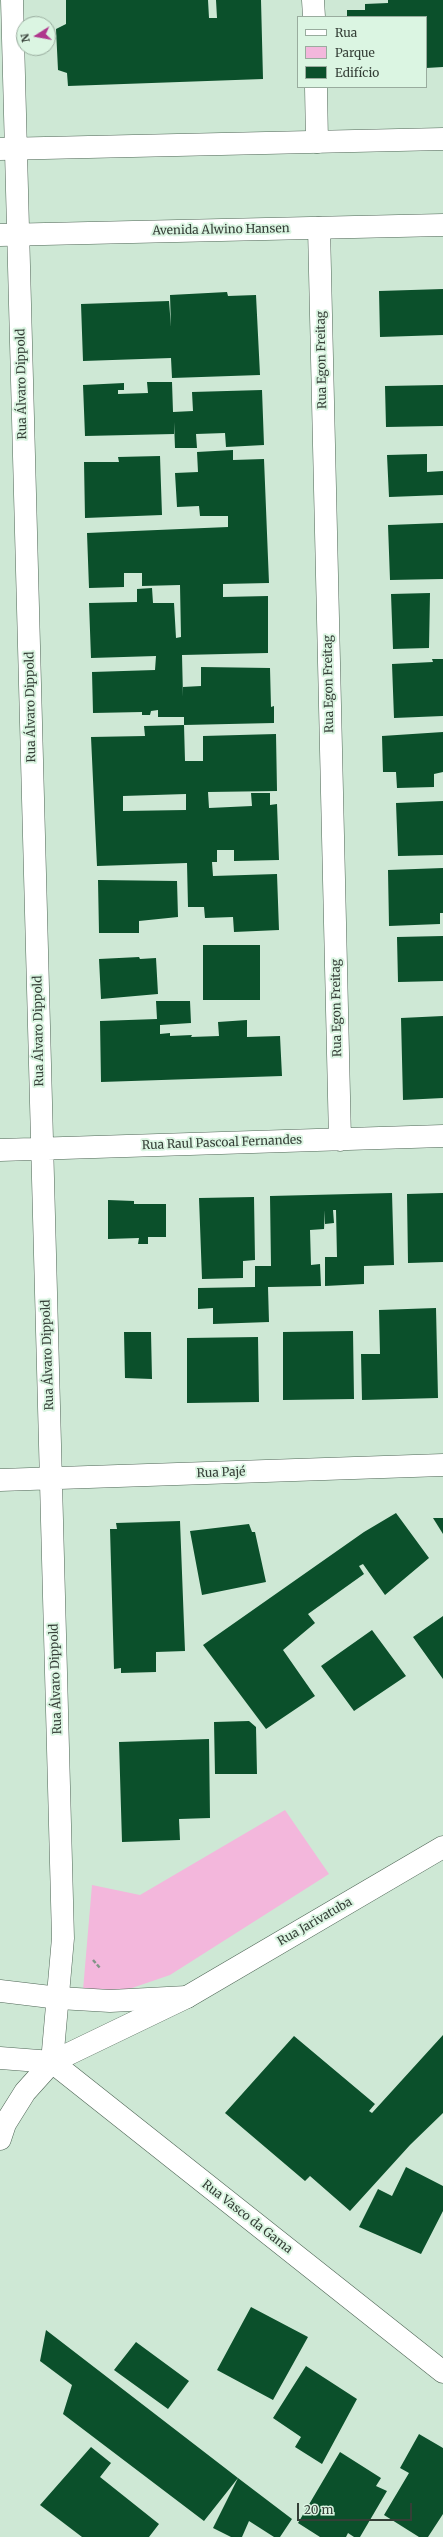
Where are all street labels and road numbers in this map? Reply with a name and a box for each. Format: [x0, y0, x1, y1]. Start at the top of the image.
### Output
street label: Avenida Alwino Hansen [152, 222, 290, 238]
street label: Rua Egon Freitag [314, 311, 330, 409]
street label: Rua Álvaro Dippold [14, 328, 30, 440]
street label: Rua Egon Freitag [321, 635, 337, 733]
street label: Rua Álvaro Dippold [23, 651, 39, 763]
street label: Rua Egon Freitag [329, 959, 345, 1057]
street label: Rua Álvaro Dippold [31, 975, 47, 1087]
street label: Rua Raul Pascoal Fernandes [142, 1133, 302, 1153]
street label: Rua Álvaro Dippold [39, 1299, 57, 1411]
street label: Rua Pajé [196, 1465, 246, 1481]
street label: Rua Álvaro Dippold [47, 1623, 65, 1735]
street label: Rua Jarivatuba [275, 1895, 355, 1949]
street label: Rua Vasco da Gama [199, 2177, 295, 2257]

